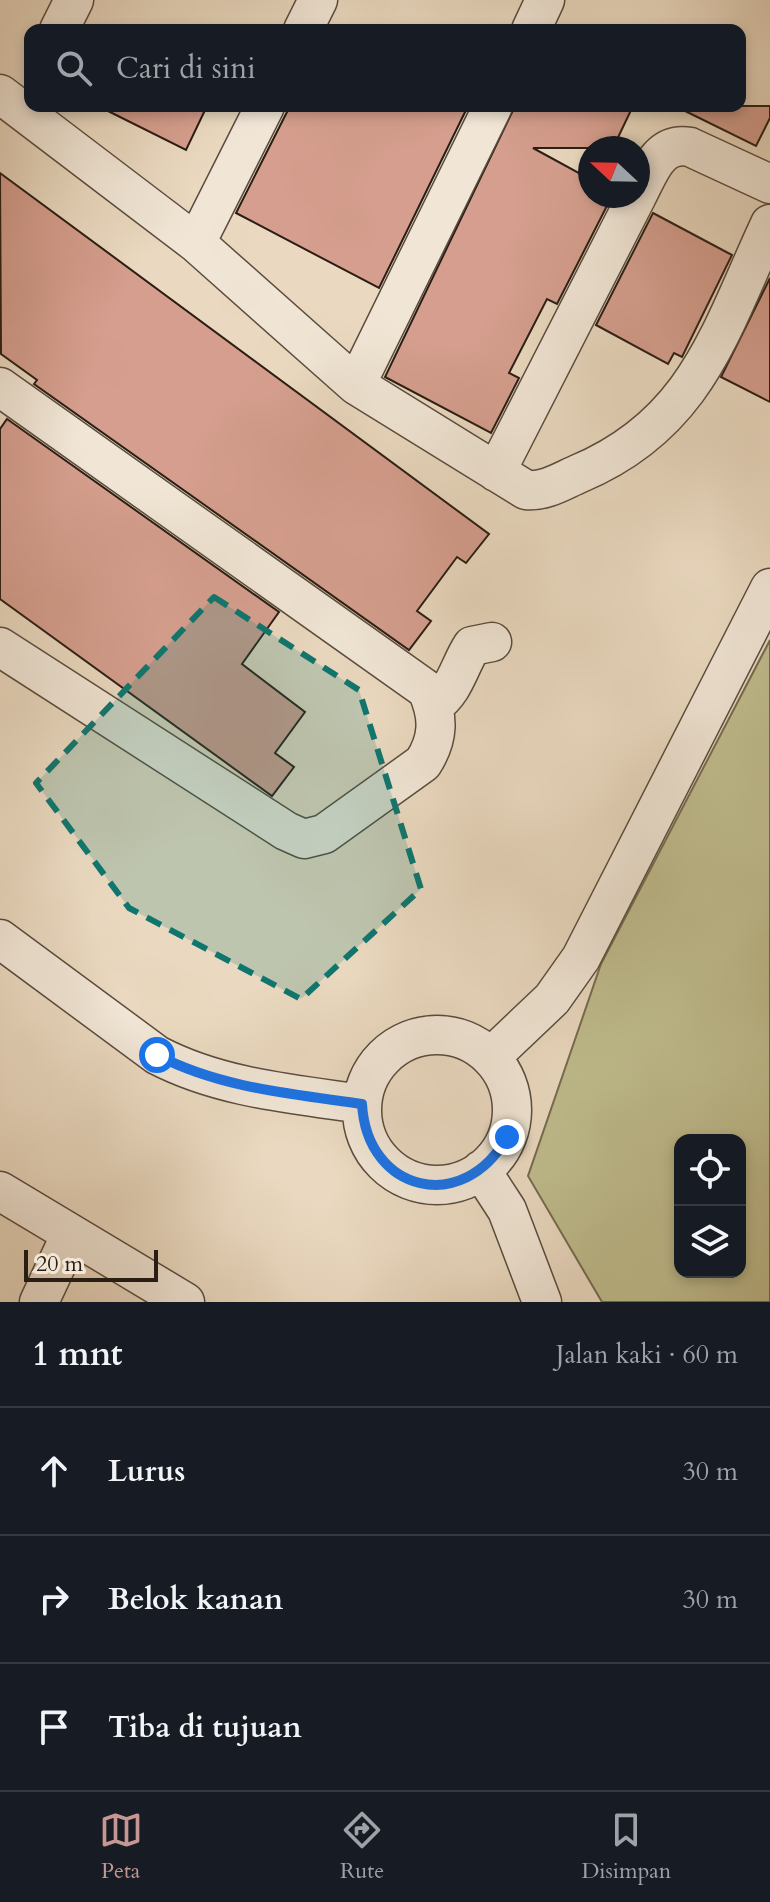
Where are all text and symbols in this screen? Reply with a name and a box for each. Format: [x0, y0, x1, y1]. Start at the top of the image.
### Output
search box [24, 24, 746, 112]
icon: search [52, 46, 96, 90]
text: Cari di sini [116, 48, 256, 89]
north arrow [578, 136, 650, 208]
route start [139, 1037, 175, 1073]
route end [489, 1119, 525, 1155]
map controls [674, 1134, 746, 1278]
button: locate [674, 1134, 746, 1206]
button: layers [674, 1206, 746, 1278]
scale bar [24, 1246, 158, 1282]
text: 20 m [36, 1249, 83, 1279]
text: 1 mnt [32, 1331, 122, 1377]
text: Jalan kaki · 60 m [556, 1337, 738, 1372]
icon: ahead [32, 1449, 76, 1493]
text: Lurus [108, 1451, 185, 1492]
text: 30 m [682, 1454, 738, 1489]
icon: right [32, 1577, 76, 1621]
text: Belok kanan [108, 1579, 283, 1620]
text: 30 m [682, 1582, 738, 1617]
icon: arrive [32, 1705, 76, 1749]
text: Tiba di tujuan [108, 1707, 302, 1748]
tab: Peta [99, 1808, 143, 1886]
tab: Rute [340, 1808, 384, 1886]
tab: Disimpan [581, 1808, 671, 1886]

